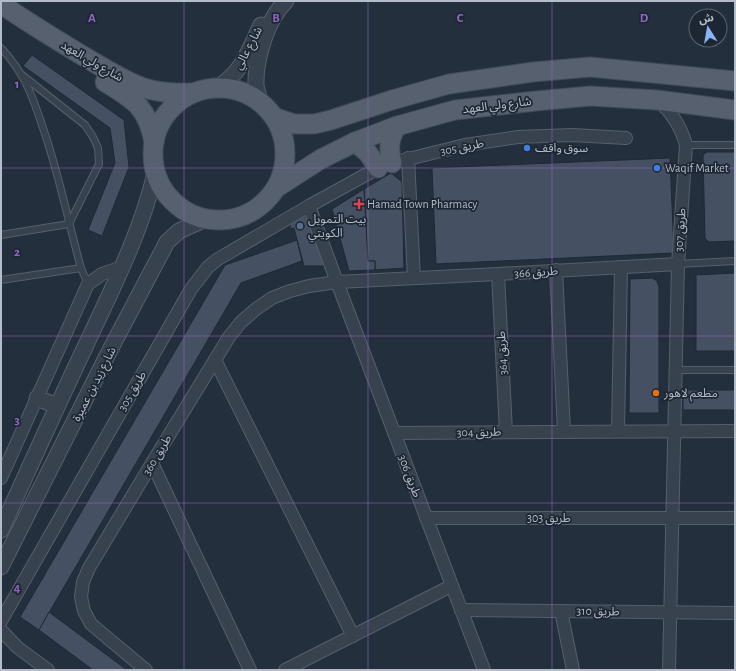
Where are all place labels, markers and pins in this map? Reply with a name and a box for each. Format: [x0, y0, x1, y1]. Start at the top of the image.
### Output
place label: سوق واقف [535, 142, 588, 155]
marker: سوق واقف [522, 143, 532, 153]
place label: Waqif Market [665, 162, 729, 174]
marker: Waqif Market [652, 163, 662, 173]
place label: Hamad Town Pharmacy [367, 198, 477, 211]
marker: Hamad Town Pharmacy [354, 199, 364, 209]
place label: بيت التمويل الكويتي [308, 213, 366, 243]
marker: بيت التمويل الكويتي [295, 221, 305, 231]
place label: مطعم لاهور [663, 387, 718, 402]
marker: مطعم لاهور [651, 388, 661, 398]

